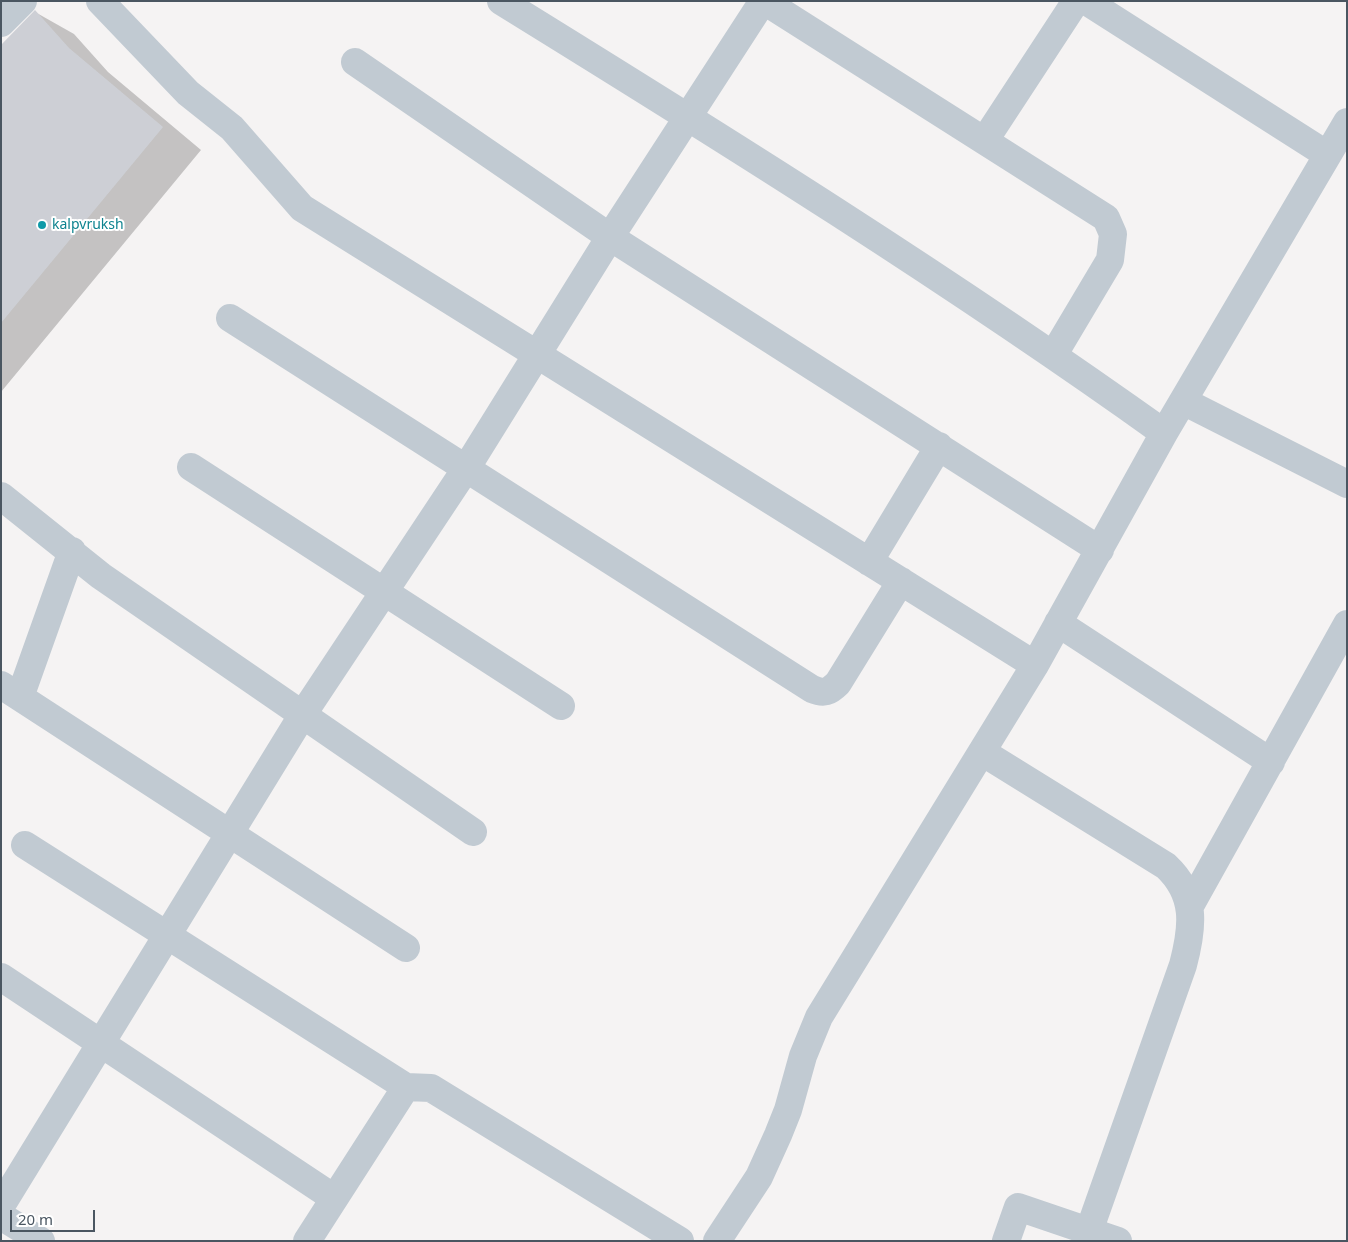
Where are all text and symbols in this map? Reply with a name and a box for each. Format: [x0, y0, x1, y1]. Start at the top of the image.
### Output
place label: kalpvruksh [52, 217, 124, 233]
marker: kalpvruksh [36, 219, 48, 231]
scale bar [12, 1200, 98, 1232]
text: 20 m [18, 1209, 53, 1229]

